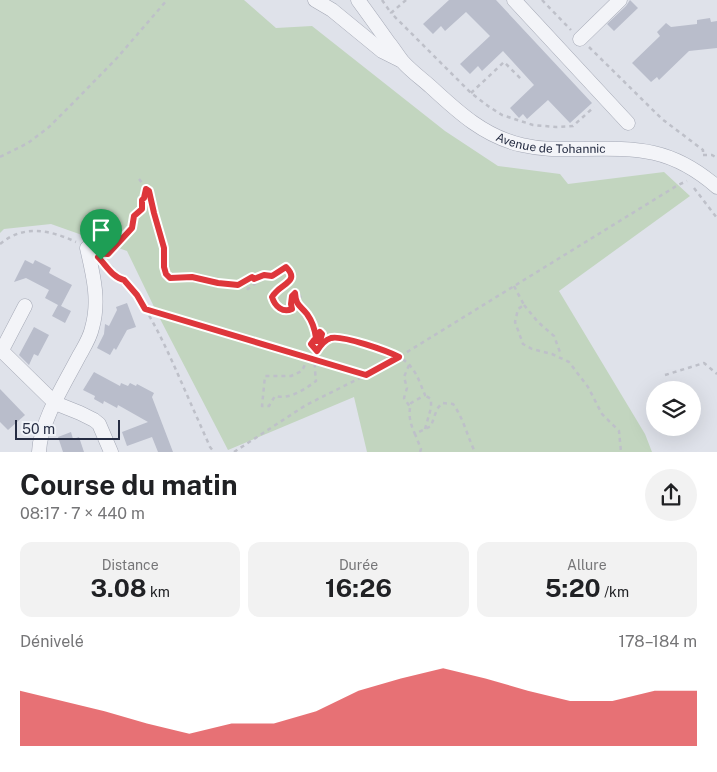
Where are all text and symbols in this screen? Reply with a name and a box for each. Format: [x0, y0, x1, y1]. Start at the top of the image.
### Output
street label: Avenue de Tohannic [494, 130, 606, 156]
pin [80, 209, 122, 260]
icon: arrive [87, 216, 115, 244]
map controls [646, 381, 701, 436]
button: layers [646, 381, 701, 436]
scale bar [15, 417, 120, 440]
text: 50 m [22, 421, 55, 437]
text: Course du matin [20, 468, 238, 501]
button: share [645, 469, 697, 521]
text: 08:17 · 7 × 440 m [20, 504, 145, 523]
text: Distance [102, 557, 159, 573]
text: Durée [339, 557, 378, 573]
text: Allure [567, 557, 607, 573]
text: 3.08 [90, 573, 147, 603]
text: 16:26 [325, 573, 392, 603]
text: 5:20 [545, 573, 601, 603]
text: km [147, 584, 170, 600]
text: /km [601, 584, 629, 600]
text: Dénivelé [20, 632, 84, 651]
text: 178–184 m [619, 632, 697, 651]

